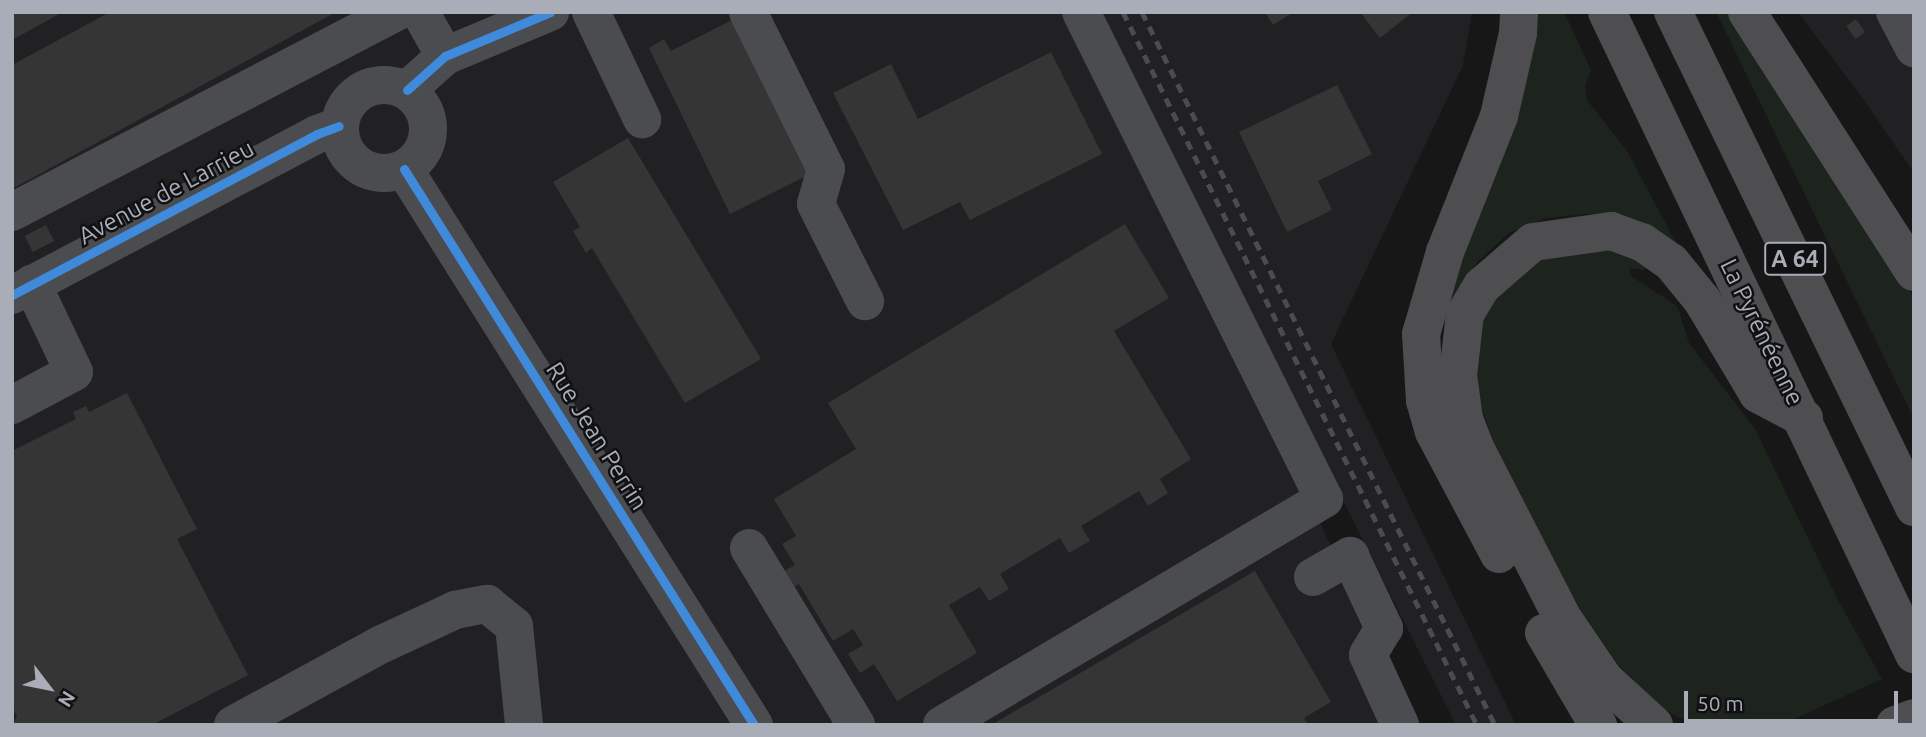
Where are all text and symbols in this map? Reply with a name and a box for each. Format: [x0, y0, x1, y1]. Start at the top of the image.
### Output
street label: Avenue de Larrieu [73, 134, 259, 250]
road number: A 64 [1764, 240, 1826, 278]
street label: La Pyrénéenne [1714, 254, 1810, 410]
street label: Rue Jean Perrin [540, 357, 654, 515]
north arrow [14, 653, 84, 723]
scale bar [1688, 678, 1902, 722]
text: N [54, 687, 80, 711]
text: 50 m [1697, 691, 1744, 715]

